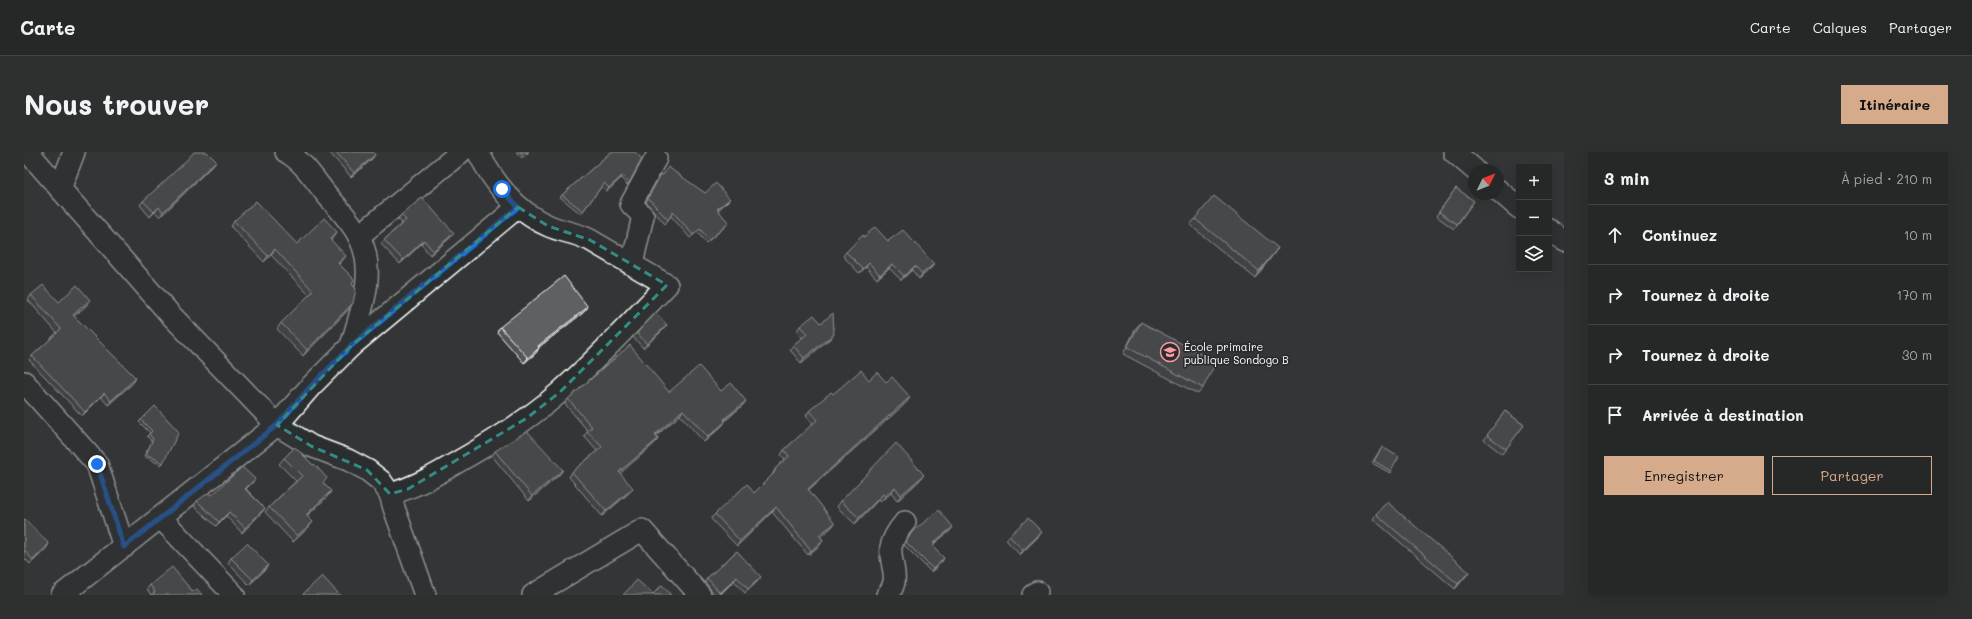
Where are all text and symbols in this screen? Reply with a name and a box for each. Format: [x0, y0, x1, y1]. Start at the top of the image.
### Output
text: Carte [20, 15, 75, 40]
text: Carte [1750, 18, 1791, 37]
text: Calques [1813, 18, 1867, 37]
text: Partager [1889, 18, 1952, 37]
button: Itinéraire [1841, 85, 1948, 124]
text: Nous trouver [24, 86, 209, 122]
north arrow [1468, 164, 1504, 200]
map controls [1516, 164, 1552, 272]
button: + [1516, 164, 1552, 200]
text: 3 min [1604, 167, 1649, 189]
text: À pied · 210 m [1841, 170, 1932, 187]
route start [493, 180, 511, 198]
button: − [1516, 200, 1552, 236]
icon: ahead [1604, 224, 1626, 246]
text: Continuez [1642, 225, 1717, 245]
text: 10 m [1904, 226, 1932, 243]
button: layers [1516, 236, 1552, 272]
icon: right [1604, 284, 1626, 306]
text: Tournez à droite [1642, 285, 1770, 305]
text: 170 m [1896, 286, 1932, 303]
place label: École primaire publique Sondogo B [1184, 339, 1289, 367]
school or university icon: École primaire publique Sondogo B [1159, 341, 1181, 363]
icon: right [1604, 344, 1626, 366]
text: Tournez à droite [1642, 345, 1770, 365]
text: 30 m [1902, 346, 1932, 363]
icon: arrive [1604, 404, 1626, 426]
text: Arrivée à destination [1642, 405, 1804, 425]
route end [88, 455, 106, 473]
button: Enregistrer [1604, 456, 1764, 495]
button: Partager [1772, 456, 1932, 495]

